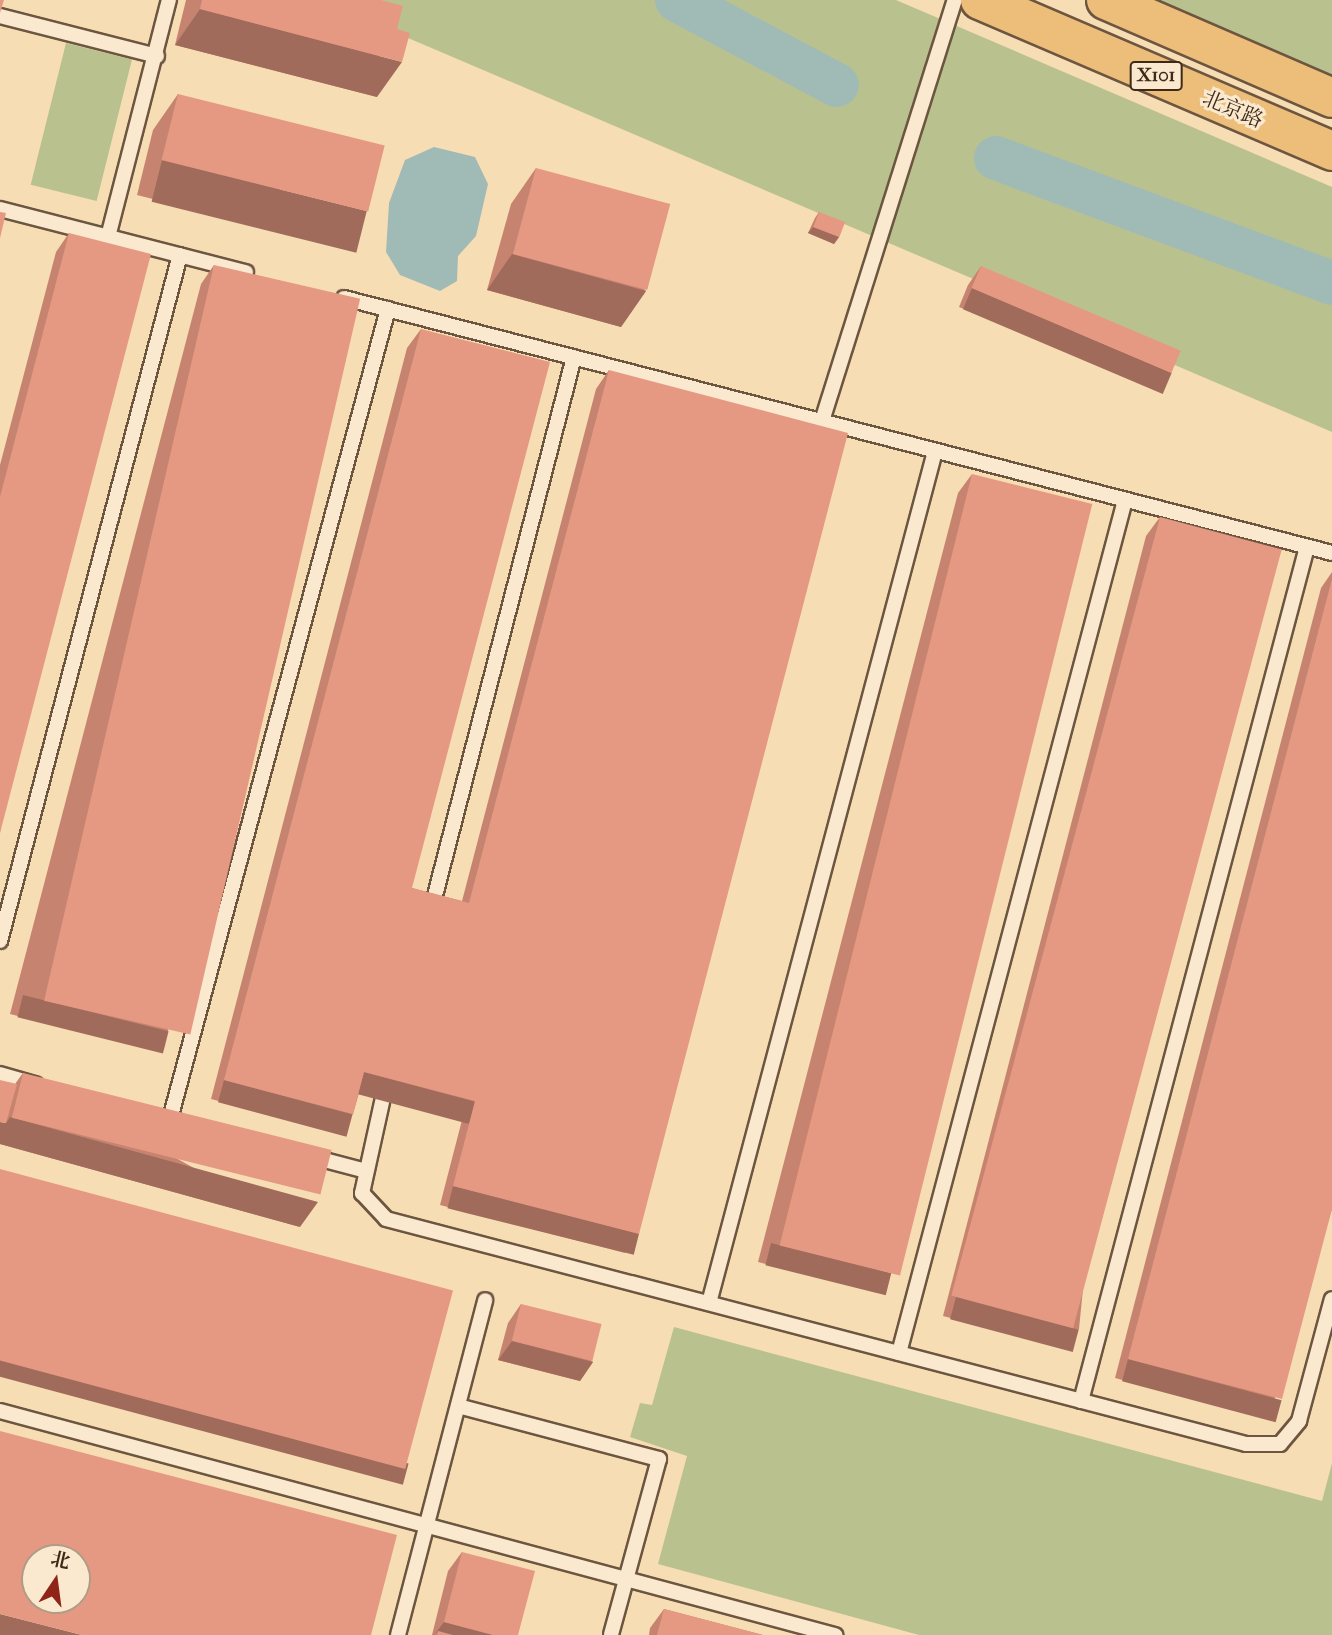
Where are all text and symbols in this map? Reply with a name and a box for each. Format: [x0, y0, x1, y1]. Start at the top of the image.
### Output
road number: X101 [1128, 60, 1184, 92]
street label: 北京路 [1199, 85, 1267, 133]
north arrow [21, 1544, 91, 1614]
text: 北 [49, 1548, 72, 1573]

